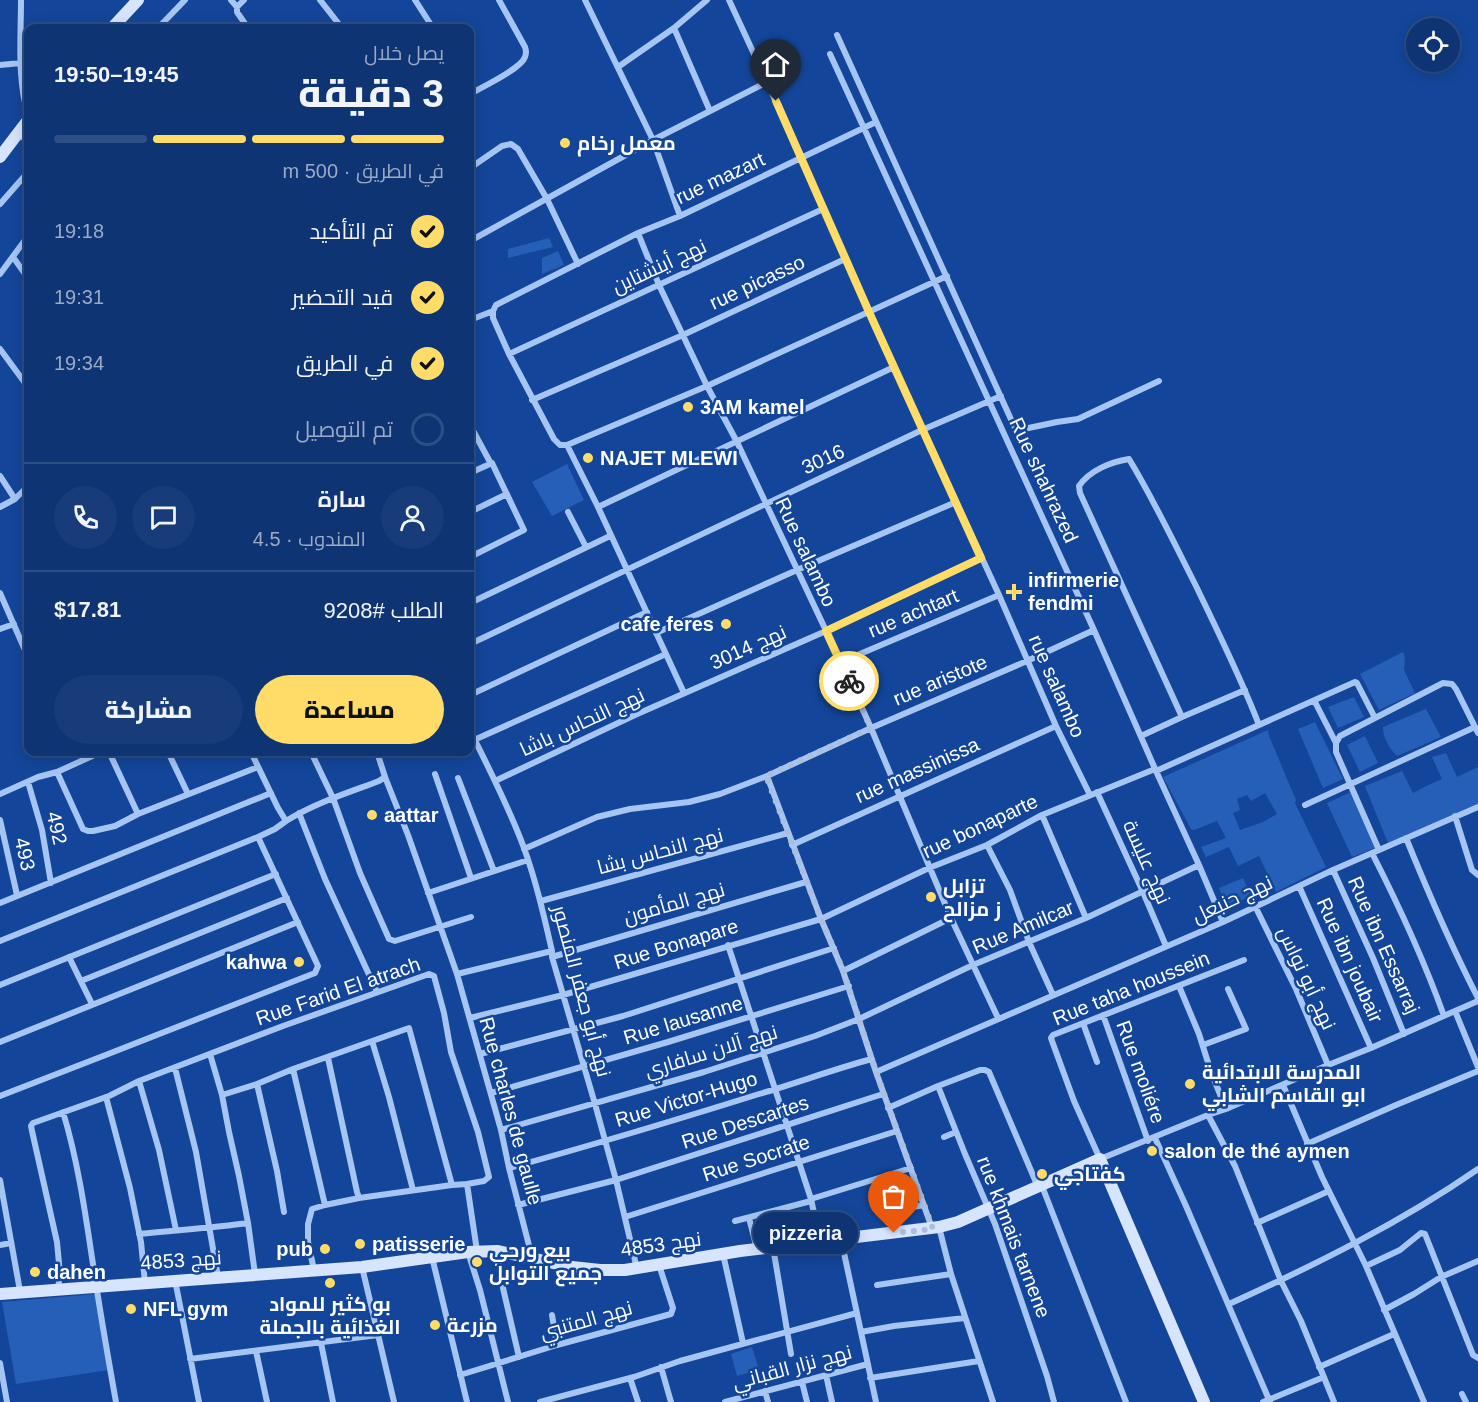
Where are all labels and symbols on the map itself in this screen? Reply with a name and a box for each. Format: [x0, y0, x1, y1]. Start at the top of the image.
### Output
pin [750, 39, 801, 101]
place label: معمل رخام [577, 132, 676, 157]
marker: معمل رخام [558, 136, 572, 150]
street label: rue mazart [672, 148, 768, 208]
street label: نهج أينشتاين [608, 234, 711, 300]
street label: rue picasso [706, 250, 808, 314]
place label: 3AM kamel [700, 396, 805, 418]
marker: 3AM kamel [681, 400, 695, 414]
street label: Rue shahrazed [1005, 414, 1083, 546]
street label: 3016 [798, 440, 848, 478]
place label: NAJET MLEWI [600, 447, 738, 469]
marker: NAJET MLEWI [581, 451, 595, 465]
street label: Rue salambo [771, 494, 841, 610]
place label: infirmerie fendmi [1028, 569, 1119, 614]
marker: infirmerie fendmi [1005, 583, 1023, 601]
street label: rue achtart [865, 584, 962, 642]
place label: cafe feres [621, 613, 714, 635]
marker: cafe feres [719, 617, 733, 631]
street label: نهج 3014 [706, 620, 791, 676]
street label: rue salambo [1025, 631, 1089, 741]
street label: rue aristote [890, 650, 990, 710]
courier [819, 651, 879, 711]
street label: نهج النحاس باشا [516, 684, 649, 763]
street label: rue massinissa [852, 732, 983, 807]
street label: rue bonaparte [919, 790, 1041, 862]
place label: aattar [384, 804, 439, 826]
marker: aattar [365, 808, 379, 822]
street label: 492 [43, 809, 71, 847]
street label: نهج عليسة [1116, 817, 1175, 908]
street label: نهج النحاس بشا [595, 824, 726, 881]
street label: 493 [11, 835, 39, 873]
street label: نهج حنبعل [1188, 871, 1277, 930]
street label: Rue ibn Essarraj [1344, 873, 1424, 1017]
place label: تزابل ز مزالح [943, 875, 1001, 923]
street label: نهج المأمون [620, 877, 728, 931]
marker: تزابل ز مزالح [924, 890, 938, 904]
street label: Rue ibn joubair [1313, 894, 1388, 1026]
street label: Rue Amilcar [969, 896, 1077, 958]
street label: نهج أبو جعفر المنصور [545, 902, 616, 1080]
street label: Rue Bonapare [611, 915, 741, 973]
street label: نهج أبو نواس [1271, 923, 1341, 1034]
street label: Rue taha houssein [1050, 947, 1212, 1029]
place label: kahwa [226, 951, 288, 973]
street label: Rue Farid El atrach [253, 953, 423, 1029]
marker: kahwa [292, 955, 306, 969]
street label: Rue lausanne [621, 991, 745, 1049]
street label: Rue charles de gaulle [475, 1015, 547, 1207]
street label: Rue moliére [1112, 1018, 1170, 1126]
street label: نهج آلان سافاري [642, 1020, 781, 1086]
place label: المدرسة الابتدائية ابو القاسم الشابي [1202, 1061, 1366, 1111]
street label: Rue Victor-Hugo [612, 1067, 760, 1131]
marker: المدرسة الابتدائية ابو القاسم الشابي [1183, 1077, 1197, 1091]
street label: Rue Descartes [679, 1091, 811, 1153]
street label: Rue Socrate [700, 1130, 812, 1186]
place label: salon de thé aymen [1164, 1140, 1350, 1162]
marker: salon de thé aymen [1145, 1144, 1159, 1158]
street label: rue khmais tarnene [973, 1153, 1055, 1321]
place label: كفتاجي [1054, 1163, 1126, 1190]
marker: كفتاجي [1035, 1167, 1049, 1181]
pin [868, 1171, 919, 1233]
callout: pizzeria [753, 1212, 858, 1254]
street label: نهج 4853 [619, 1227, 703, 1264]
place label: patisserie [372, 1233, 465, 1255]
marker: patisserie [353, 1237, 367, 1251]
place label: pub [276, 1238, 313, 1260]
place label: بيع ورحي جميع التوابل [489, 1239, 602, 1287]
marker: pub [318, 1242, 332, 1256]
street label: نهج 4853 [140, 1246, 222, 1277]
marker: بيع ورحي جميع التوابل [470, 1255, 484, 1269]
place label: dahen [47, 1261, 106, 1283]
marker: dahen [28, 1265, 42, 1279]
marker: بو كثير للمواد الغذائية بالجملة [323, 1276, 337, 1290]
place label: بو كثير للمواد الغذائية بالجملة [260, 1293, 400, 1339]
street label: نهج المتنبي [537, 1296, 636, 1348]
place label: NFL gym [143, 1298, 228, 1320]
marker: NFL gym [124, 1302, 138, 1316]
place label: مزرعة [447, 1314, 498, 1337]
marker: مزرعة [428, 1318, 442, 1332]
street label: نهج نزار القباني [730, 1341, 855, 1398]

